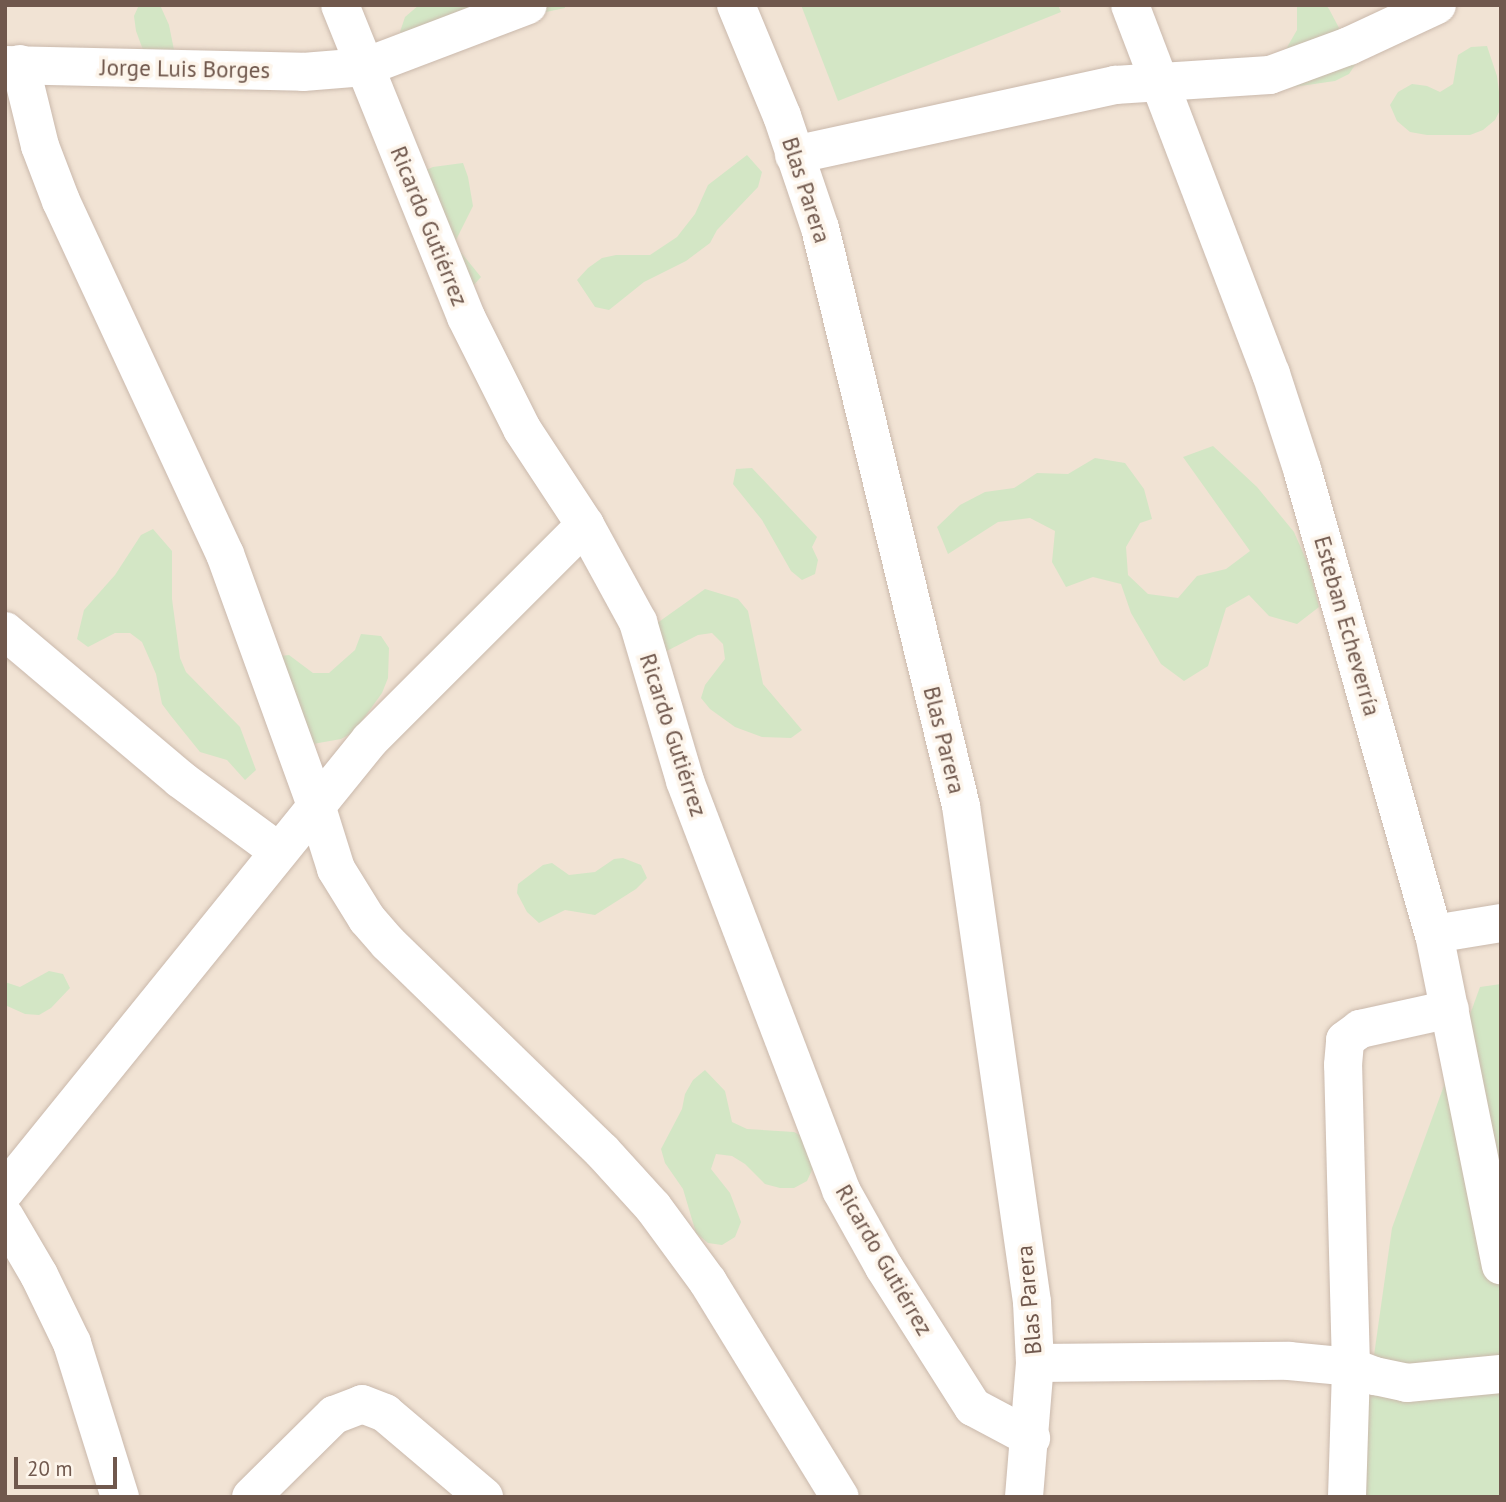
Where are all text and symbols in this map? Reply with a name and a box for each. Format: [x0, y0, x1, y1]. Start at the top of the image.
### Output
street label: Jorge Luis Borges [100, 54, 270, 84]
street label: Blas Parera [776, 134, 836, 246]
street label: Ricardo Gutiérrez [384, 142, 474, 310]
street label: Esteban Echeverría [1308, 533, 1386, 719]
street label: Ricardo Gutiérrez [634, 650, 712, 820]
street label: Blas Parera [917, 684, 971, 796]
street label: Ricardo Gutiérrez [830, 1180, 938, 1340]
street label: Blas Parera [1010, 1244, 1048, 1356]
scale bar [18, 1442, 121, 1486]
text: 20 m [27, 1455, 73, 1482]

